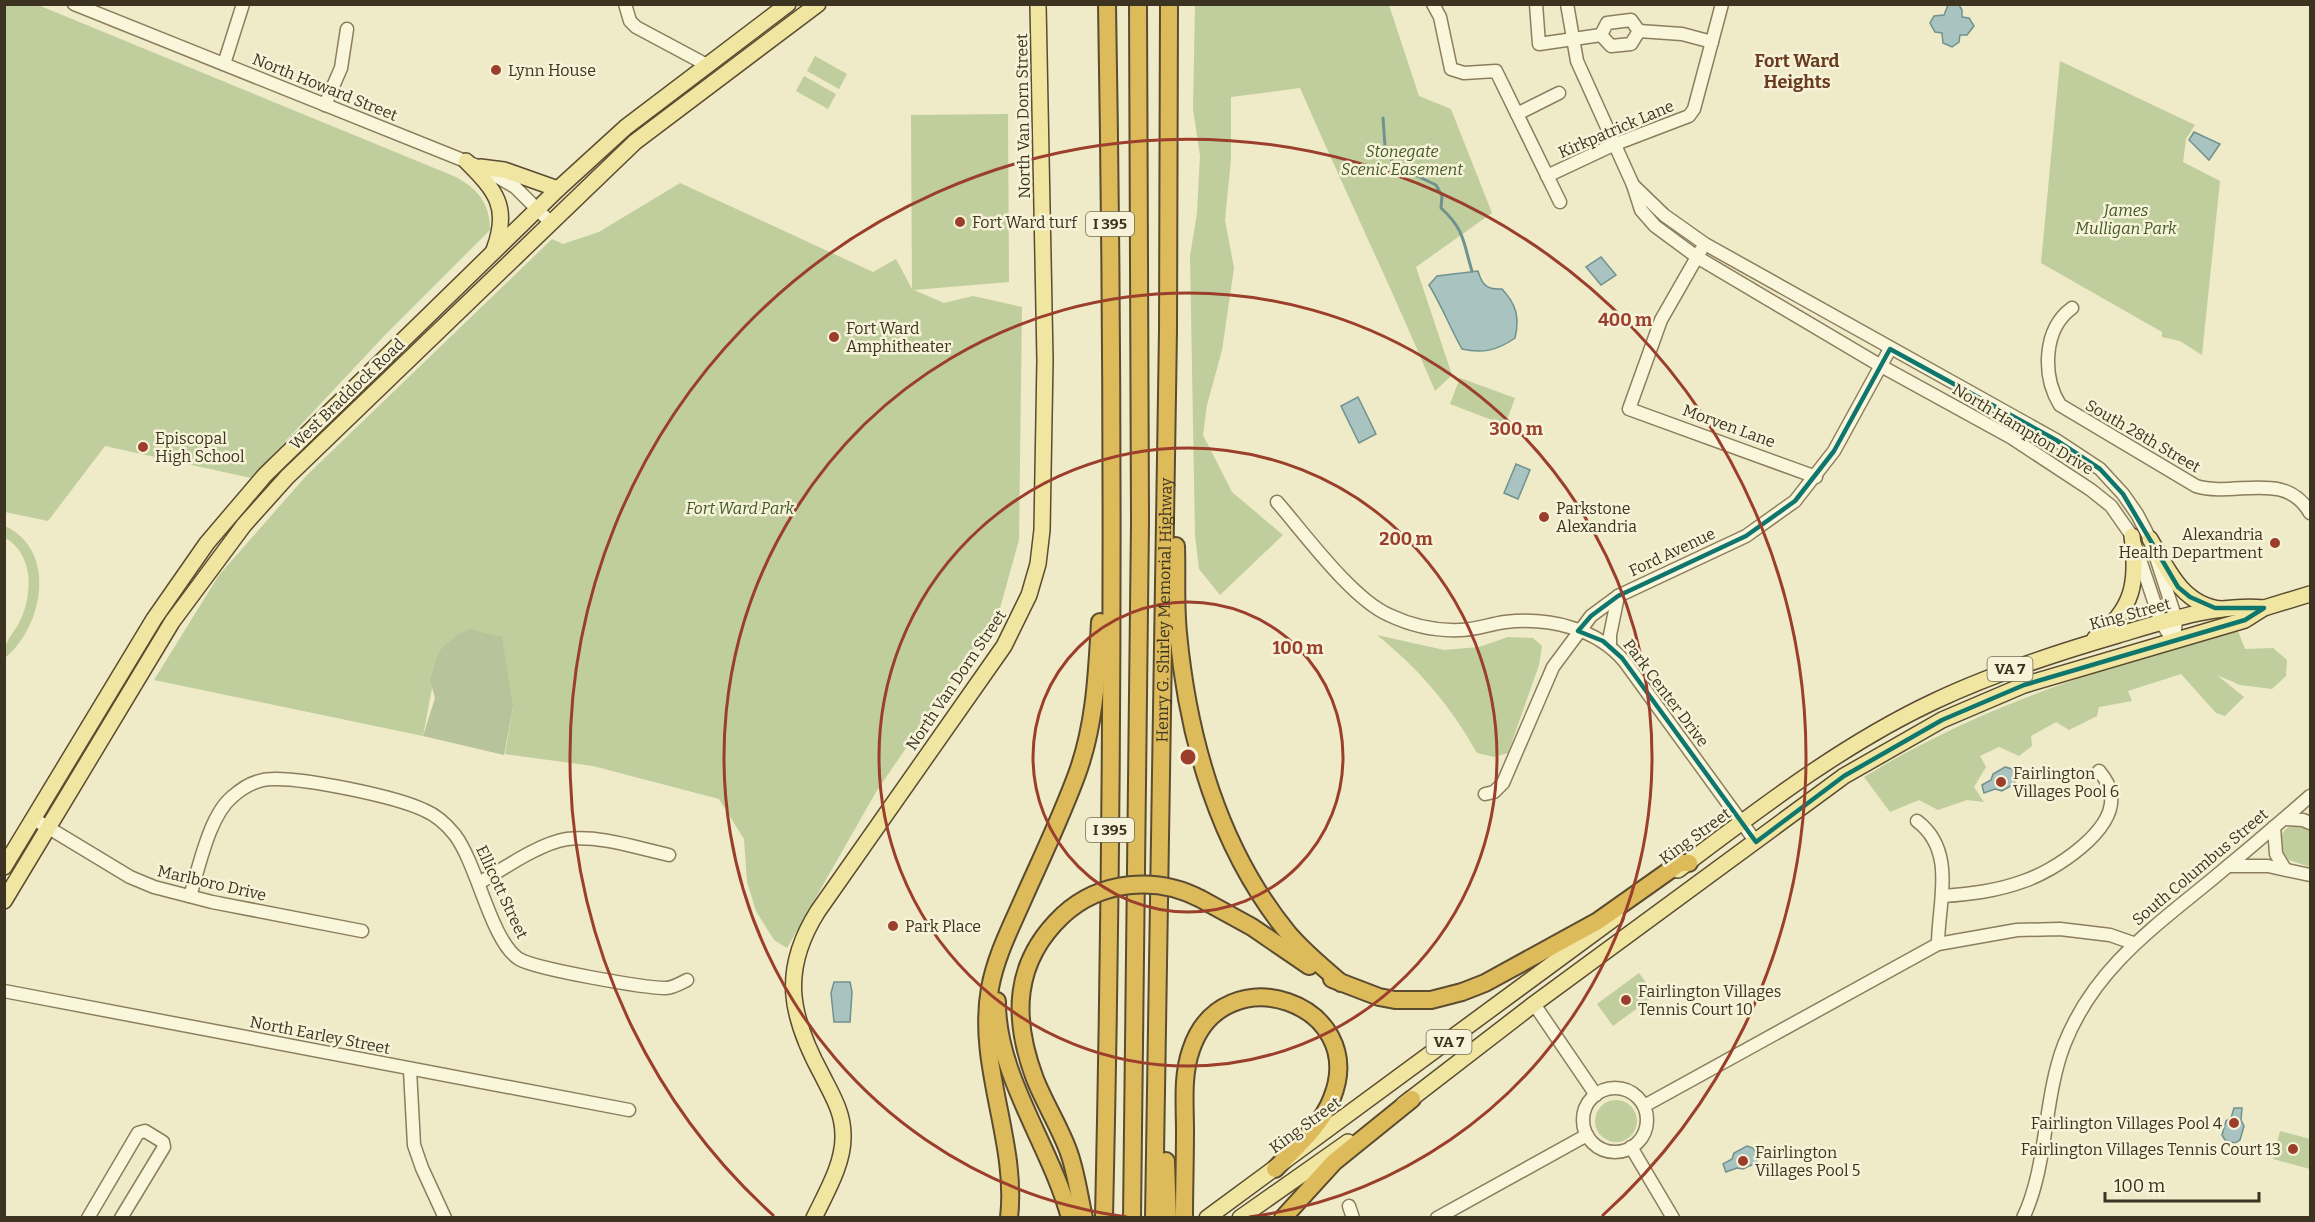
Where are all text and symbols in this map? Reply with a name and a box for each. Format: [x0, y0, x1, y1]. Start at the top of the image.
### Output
street label: North Van Dorn Street [1012, 33, 1034, 199]
street label: North Howard Street [250, 49, 400, 125]
district label: Fort Ward Heights [1755, 50, 1840, 93]
place label: Lynn House [508, 61, 596, 80]
marker: Lynn House [489, 63, 503, 77]
street label: Kirkpatrick Lane [1555, 96, 1677, 162]
park label: Stonegate Scenic Easement [1341, 142, 1463, 179]
park label: James Mulligan Park [2075, 201, 2177, 238]
road number: I 395 [1086, 212, 1134, 236]
place label: Fort Ward turf [972, 213, 1078, 232]
marker: Fort Ward turf [953, 215, 967, 229]
text: 400 m [1598, 309, 1652, 331]
place label: Fort Ward Amphitheater [846, 319, 951, 356]
marker: Fort Ward Amphitheater [827, 330, 841, 344]
street label: West Braddock Road [286, 334, 409, 454]
street label: North Hampton Drive [1949, 379, 2097, 479]
street label: South 28th Street [2082, 395, 2204, 477]
street label: Morven Lane [1680, 401, 1778, 451]
text: 300 m [1489, 418, 1543, 440]
place label: Episcopal High School [155, 429, 245, 466]
marker: Episcopal High School [136, 440, 150, 454]
street label: Henry G. Shirley Memorial Highway [1152, 477, 1175, 743]
park label: Fort Ward Park [686, 499, 795, 518]
place label: Parkstone Alexandria [1556, 499, 1637, 536]
marker: Parkstone Alexandria [1537, 510, 1551, 524]
street label: Ford Avenue [1626, 524, 1718, 580]
place label: Alexandria Health Department [2118, 525, 2263, 562]
text: 200 m [1379, 528, 1433, 550]
marker: Alexandria Health Department [2268, 536, 2282, 550]
street label: King Street [2087, 594, 2173, 634]
street label: North Van Dorn Street [902, 606, 1010, 754]
street label: Park Center Drive [1619, 635, 1713, 751]
text: 100 m [1272, 637, 1324, 659]
road number: VA 7 [1988, 657, 2032, 681]
centre of rings [1178, 747, 1198, 767]
place label: Fairlington Villages Pool 6 [2013, 764, 2119, 801]
marker: Fairlington Villages Pool 6 [1994, 775, 2008, 789]
street label: King Street [1656, 804, 1734, 868]
street label: South Columbus Street [2128, 805, 2272, 929]
road number: I 395 [1086, 818, 1134, 842]
street label: Ellicott Street [472, 842, 532, 942]
street label: Marlboro Drive [156, 861, 268, 905]
place label: Park Place [905, 917, 981, 936]
marker: Park Place [886, 919, 900, 933]
place label: Fairlington Villages Tennis Court 10 [1638, 982, 1781, 1019]
marker: Fairlington Villages Tennis Court 10 [1619, 993, 1633, 1007]
street label: North Earley Street [248, 1012, 392, 1058]
road number: VA 7 [1426, 1030, 1472, 1054]
street label: King Street [1266, 1093, 1344, 1157]
place label: Fairlington Villages Pool 4 [2031, 1114, 2223, 1133]
marker: Fairlington Villages Pool 4 [2227, 1116, 2241, 1130]
place label: Fairlington Villages Tennis Court 13 [2021, 1140, 2281, 1159]
marker: Fairlington Villages Tennis Court 13 [2286, 1142, 2300, 1156]
place label: Fairlington Villages Pool 5 [1755, 1143, 1860, 1180]
marker: Fairlington Villages Pool 5 [1736, 1154, 1750, 1168]
scale bar [2105, 1165, 2260, 1203]
text: 100 m [2114, 1175, 2165, 1197]

